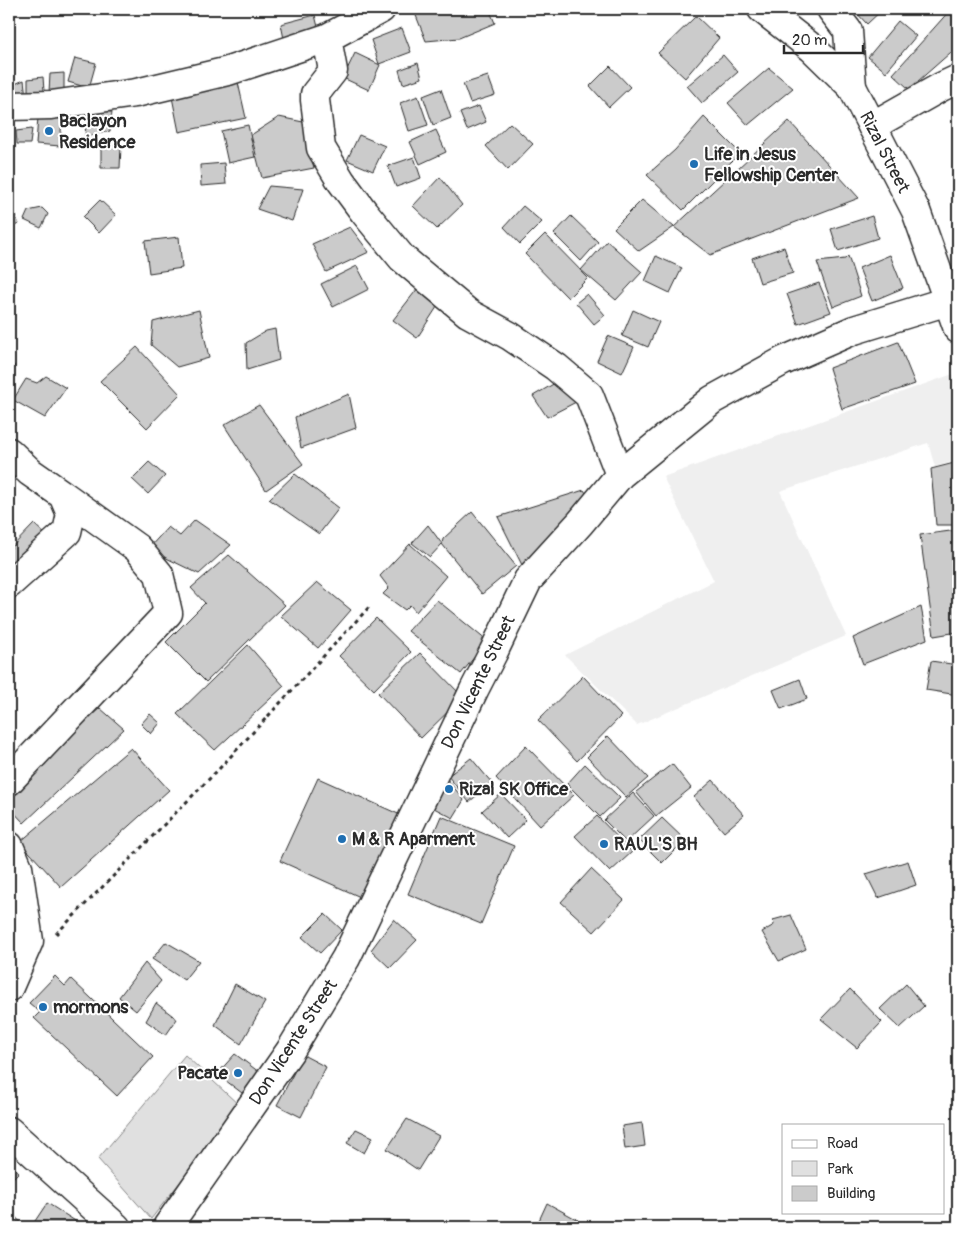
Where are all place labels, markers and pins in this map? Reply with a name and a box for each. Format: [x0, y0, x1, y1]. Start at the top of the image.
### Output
place label: Baclayon Residence [59, 110, 136, 154]
marker: Baclayon Residence [43, 125, 55, 137]
place label: Life in Jesus Fellowship Center [704, 143, 838, 187]
marker: Life in Jesus Fellowship Center [688, 158, 700, 170]
place label: Rizal SK Office [459, 778, 569, 801]
marker: Rizal SK Office [443, 783, 455, 795]
place label: M & R Aparment [352, 828, 476, 851]
marker: M & R Aparment [336, 833, 348, 845]
place label: RAUL'S BH [614, 833, 698, 856]
marker: RAUL'S BH [598, 838, 610, 850]
place label: mormons [53, 996, 129, 1019]
marker: mormons [37, 1001, 49, 1013]
place label: Pacate [177, 1062, 229, 1085]
marker: Pacate [232, 1067, 244, 1079]

